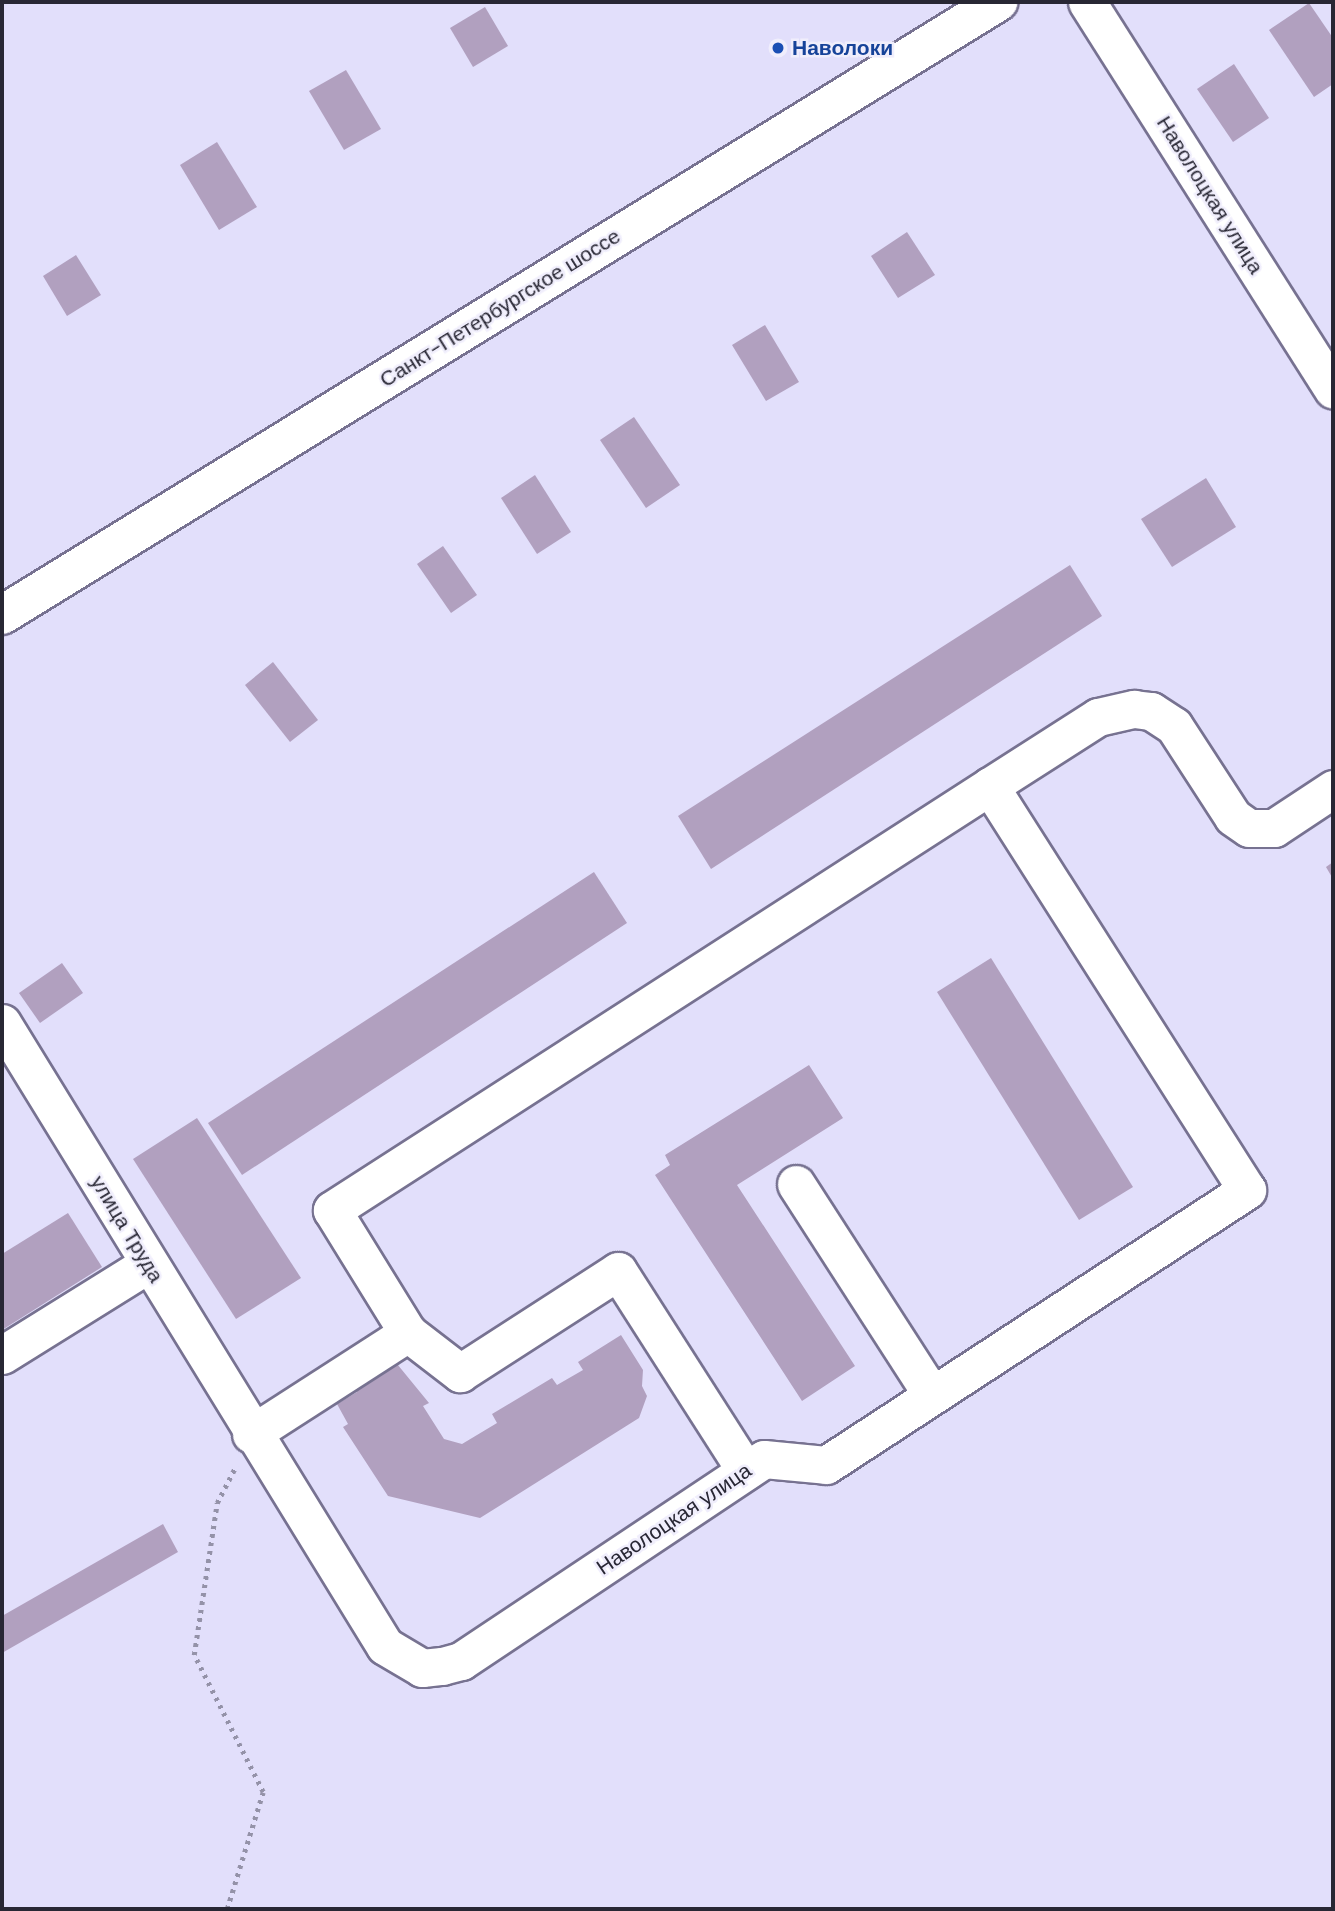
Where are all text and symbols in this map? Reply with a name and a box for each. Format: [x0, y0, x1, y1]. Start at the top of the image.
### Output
place label: Наволоки [792, 35, 893, 61]
marker: Наволоки [770, 40, 786, 56]
street label: Наволоцкая улица [1151, 111, 1269, 279]
street label: Санкт-Петербургское шоссе [375, 223, 625, 393]
street label: улица Труда [85, 1171, 169, 1287]
street label: Наволоцкая улица [592, 1458, 756, 1580]

